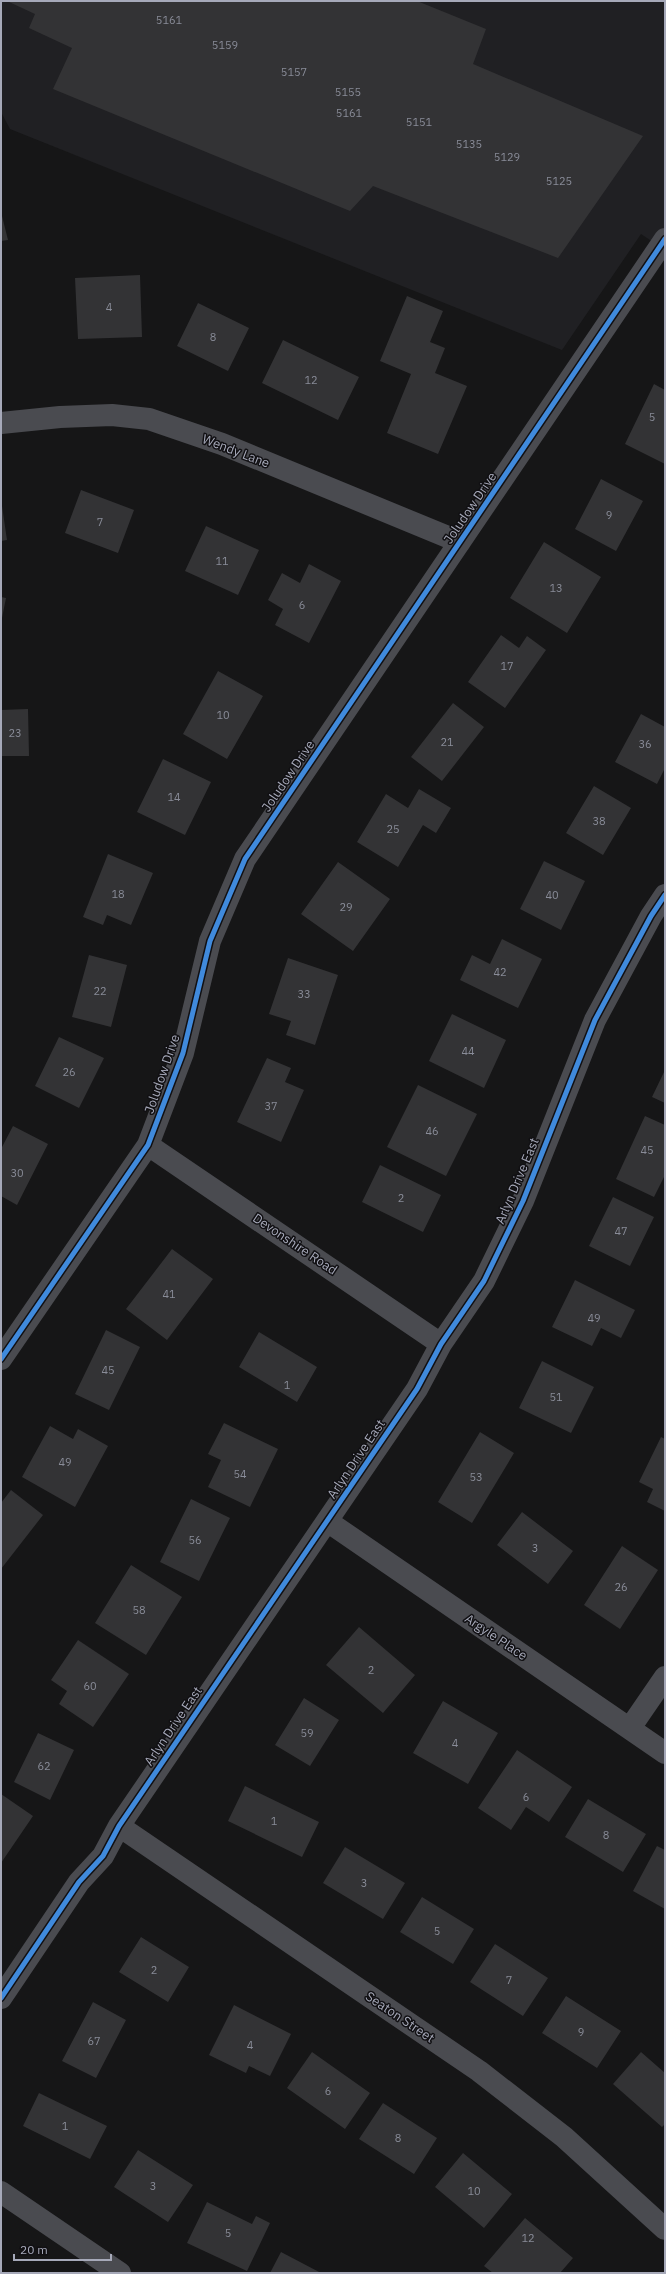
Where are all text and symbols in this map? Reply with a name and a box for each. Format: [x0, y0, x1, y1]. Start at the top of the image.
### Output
house number: 5161 [156, 13, 183, 27]
house number: 5159 [212, 38, 238, 52]
house number: 5157 [281, 65, 307, 79]
house number: 5155 [335, 85, 361, 99]
house number: 5161 [336, 106, 363, 120]
house number: 5151 [406, 115, 433, 129]
house number: 5135 [456, 137, 482, 151]
house number: 5129 [494, 150, 520, 164]
house number: 5125 [546, 174, 572, 188]
house number: 4 [106, 300, 113, 314]
house number: 8 [210, 330, 216, 344]
house number: 12 [304, 373, 318, 387]
house number: 5 [649, 410, 655, 424]
street label: Wendy Lane [200, 430, 272, 472]
street label: Joludow Drive [440, 469, 500, 547]
house number: 9 [606, 508, 612, 522]
house number: 7 [97, 515, 103, 529]
house number: 11 [215, 554, 229, 568]
house number: 13 [549, 581, 563, 595]
house number: 6 [299, 598, 305, 612]
house number: 17 [500, 659, 514, 673]
house number: 10 [216, 708, 230, 722]
house number: 23 [8, 726, 22, 740]
house number: 21 [440, 735, 454, 749]
street label: Joludow Drive [258, 737, 318, 815]
house number: 36 [638, 737, 652, 751]
house number: 14 [167, 790, 181, 804]
house number: 38 [592, 814, 606, 828]
house number: 25 [386, 822, 400, 836]
house number: 18 [111, 887, 125, 901]
house number: 40 [545, 888, 559, 902]
house number: 29 [339, 900, 353, 914]
house number: 42 [493, 965, 507, 979]
house number: 22 [93, 984, 107, 998]
house number: 33 [297, 987, 311, 1001]
street label: Joludow Drive [140, 1032, 184, 1116]
house number: 44 [461, 1044, 475, 1058]
house number: 26 [62, 1065, 76, 1079]
house number: 37 [264, 1099, 278, 1113]
house number: 46 [425, 1124, 439, 1138]
street label: Arlyn Drive East [491, 1135, 543, 1227]
house number: 45 [640, 1143, 654, 1157]
house number: 30 [10, 1166, 24, 1180]
house number: 2 [398, 1191, 404, 1205]
street label: Devonshire Road [249, 1209, 341, 1279]
house number: 47 [614, 1224, 628, 1238]
house number: 41 [162, 1287, 176, 1301]
house number: 49 [587, 1311, 601, 1325]
house number: 45 [101, 1363, 115, 1377]
house number: 1 [284, 1378, 291, 1392]
house number: 51 [549, 1390, 563, 1404]
street label: Arlyn Drive East [323, 1416, 389, 1502]
house number: 49 [58, 1455, 72, 1469]
house number: 54 [233, 1467, 247, 1481]
house number: 53 [469, 1470, 483, 1484]
house number: 56 [188, 1533, 202, 1547]
house number: 3 [532, 1541, 538, 1555]
house number: 26 [614, 1580, 628, 1594]
house number: 58 [132, 1603, 146, 1617]
street label: Argyle Place [461, 1610, 531, 1664]
house number: 2 [368, 1663, 374, 1677]
house number: 60 [83, 1679, 97, 1693]
street label: Arlyn Drive East [140, 1683, 206, 1769]
house number: 59 [300, 1726, 314, 1740]
house number: 4 [452, 1736, 459, 1750]
house number: 62 [37, 1759, 51, 1773]
house number: 6 [523, 1790, 529, 1804]
house number: 1 [271, 1814, 278, 1828]
house number: 8 [603, 1828, 609, 1842]
house number: 3 [361, 1876, 367, 1890]
house number: 5 [434, 1924, 440, 1938]
house number: 2 [151, 1963, 157, 1977]
house number: 7 [506, 1973, 512, 1987]
street label: Seaton Street [362, 1988, 438, 2046]
house number: 9 [578, 2025, 584, 2039]
house number: 67 [87, 2034, 101, 2048]
house number: 4 [247, 2038, 254, 2052]
house number: 6 [325, 2084, 331, 2098]
house number: 1 [62, 2119, 69, 2133]
house number: 8 [395, 2131, 401, 2145]
house number: 3 [150, 2179, 156, 2193]
house number: 10 [467, 2184, 481, 2198]
house number: 5 [225, 2226, 231, 2240]
house number: 12 [521, 2231, 535, 2245]
scale bar [14, 2236, 111, 2262]
text: 20 m [20, 2242, 48, 2257]

